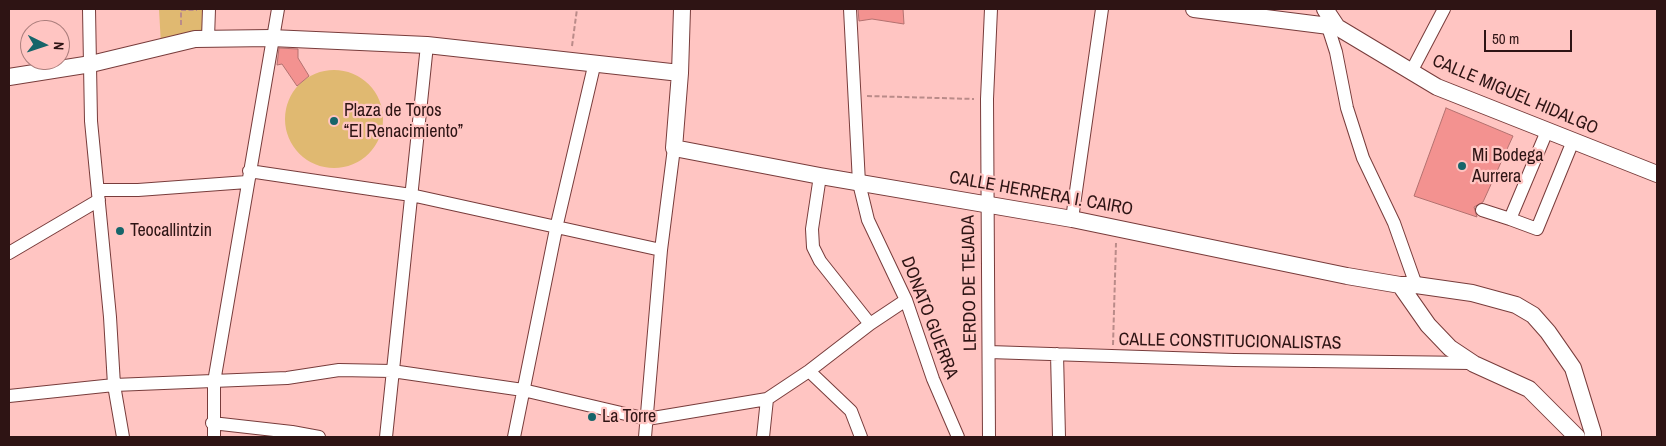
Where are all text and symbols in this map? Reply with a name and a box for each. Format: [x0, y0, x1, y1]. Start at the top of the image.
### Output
north arrow [20, 20, 70, 70]
scale bar [1486, 20, 1574, 52]
text: 50 m [1492, 28, 1519, 49]
text: N [50, 41, 68, 51]
street label: CALLE MIGUEL HIDALGO [1429, 50, 1601, 140]
place label: Plaza de Toros “El Renacimiento” [344, 100, 463, 142]
marker: Plaza de Toros “El Renacimiento” [328, 115, 340, 127]
place label: Mi Bodega Aurrera [1472, 145, 1543, 188]
marker: Mi Bodega Aurrera [1456, 160, 1468, 172]
street label: CALLE HERRERA I. CAIRO [947, 167, 1135, 221]
street label: LERDO DE TEJADA [958, 215, 982, 351]
place label: Teocallintzin [130, 220, 212, 242]
marker: Teocallintzin [114, 225, 126, 237]
street label: DONATO GUERRA [896, 254, 962, 382]
street label: CALLE CONSTITUCIONALISTAS [1118, 329, 1342, 355]
place label: La Torre [602, 406, 656, 428]
marker: La Torre [586, 411, 598, 423]

